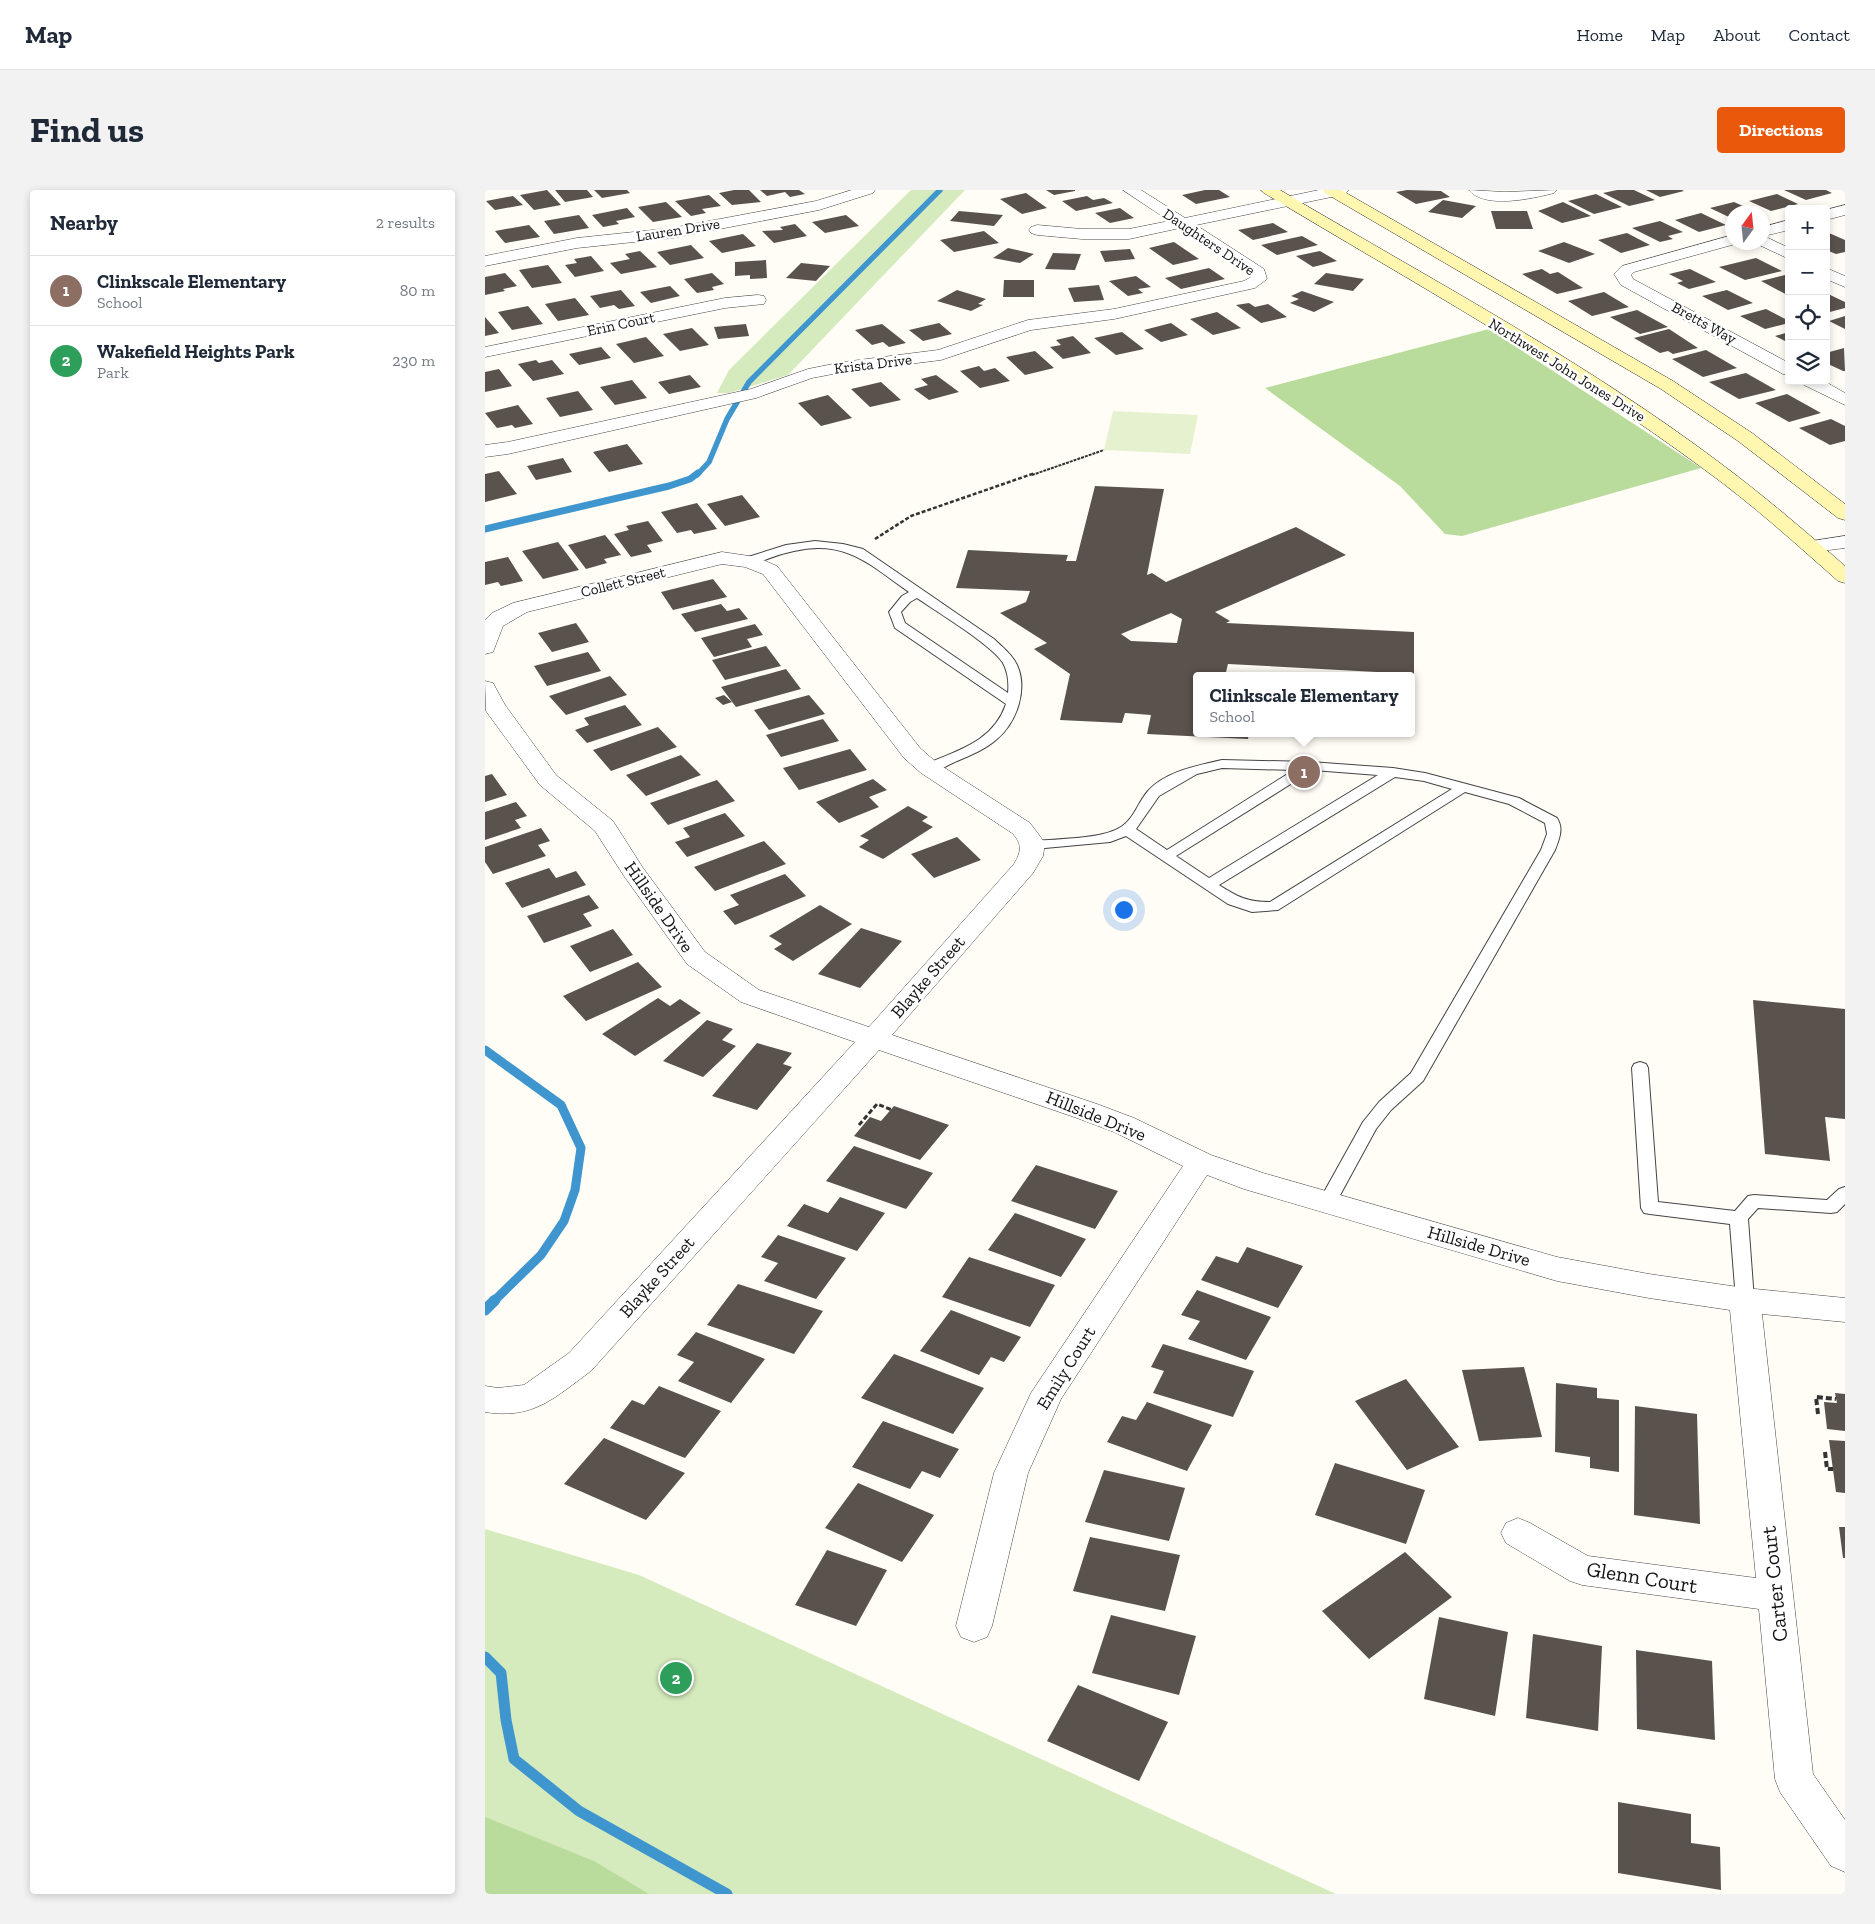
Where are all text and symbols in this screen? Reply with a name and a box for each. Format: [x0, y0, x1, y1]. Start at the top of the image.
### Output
text: Map [25, 20, 72, 49]
text: Home [1576, 24, 1623, 46]
text: Map [1651, 24, 1685, 46]
text: About [1713, 24, 1760, 46]
text: Contact [1788, 24, 1850, 46]
button: Directions [1717, 107, 1845, 153]
text: Find us [30, 109, 144, 151]
street label: Daughters Drive [1160, 205, 1258, 279]
north arrow [1725, 205, 1770, 250]
map controls [1785, 205, 1830, 385]
button: + [1785, 205, 1830, 250]
text: Nearby [50, 210, 118, 235]
text: 2 results [376, 213, 435, 232]
street label: Lauren Drive [635, 215, 721, 245]
button: − [1785, 250, 1830, 295]
text: Clinkscale Elementary [97, 270, 286, 293]
text: 1 [63, 281, 69, 300]
text: 80 m [400, 281, 435, 300]
text: School [97, 293, 143, 312]
button: locate [1785, 295, 1830, 340]
street label: Bretts Way [1669, 298, 1740, 348]
street label: Erin Court [585, 308, 657, 340]
street label: Northwest John Jones Drive [1485, 314, 1649, 426]
text: Wakefield Heights Park [97, 340, 295, 363]
button: layers [1785, 340, 1830, 385]
street label: Krista Drive [833, 350, 913, 378]
text: 2 [62, 351, 70, 370]
text: 230 m [392, 351, 435, 370]
text: Park [97, 363, 129, 382]
street label: Collett Street [579, 563, 668, 601]
popup [1193, 672, 1415, 737]
text: Clinkscale Elementary [1209, 684, 1399, 707]
text: School [1209, 707, 1255, 726]
pin: 1 [1288, 753, 1320, 791]
street label: Hillside Drive [620, 857, 698, 957]
your location [1111, 897, 1137, 923]
street label: Blayke Street [886, 931, 970, 1023]
street label: Hillside Drive [1043, 1086, 1149, 1146]
street label: Hillside Drive [1425, 1221, 1533, 1271]
street label: Blayke Street [615, 1232, 699, 1322]
street label: Emily Court [1032, 1322, 1100, 1414]
street label: Carter Court [1755, 1525, 1793, 1643]
street label: Glenn Court [1585, 1556, 1699, 1598]
pin: 2 [660, 1659, 692, 1697]

